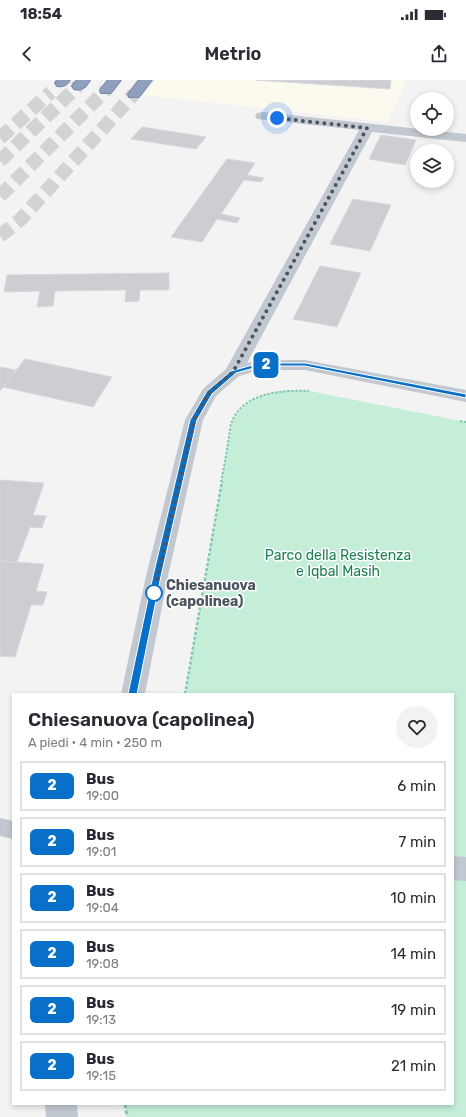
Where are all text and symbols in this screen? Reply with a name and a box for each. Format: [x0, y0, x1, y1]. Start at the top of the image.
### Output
text: 18:54 [20, 5, 62, 23]
icon: back [16, 43, 38, 65]
text: Metrio [205, 43, 261, 65]
icon: share [428, 43, 450, 65]
map controls [410, 92, 454, 188]
button: locate [410, 92, 454, 136]
your location [267, 108, 287, 128]
button: layers [410, 144, 454, 188]
line badge: 2 [253, 352, 279, 378]
text: 2 [261, 356, 271, 373]
park label: Parco della Resistenza e Iqbal Masih [265, 547, 411, 580]
place label: Chiesanuova (capolinea) [166, 577, 256, 610]
marker: Chiesanuova (capolinea) [145, 584, 163, 602]
button: heart [396, 706, 438, 748]
text: Chiesanuova (capolinea) [28, 708, 255, 731]
text: A piedi · 4 min · 250 m [28, 735, 162, 750]
text: Bus [86, 770, 114, 788]
text: 2 [47, 777, 57, 794]
text: 6 min [397, 777, 436, 795]
text: 19:00 [86, 788, 119, 803]
text: Bus [86, 826, 114, 844]
text: 2 [47, 833, 57, 850]
text: 7 min [399, 833, 436, 851]
text: 19:01 [86, 844, 116, 859]
text: Bus [86, 882, 114, 900]
text: 2 [47, 889, 57, 906]
text: 10 min [390, 889, 436, 907]
text: 19:04 [86, 900, 119, 915]
text: Bus [86, 938, 114, 956]
text: 2 [47, 945, 57, 962]
text: 14 min [391, 945, 436, 963]
text: 19:08 [86, 956, 119, 971]
text: Bus [86, 994, 114, 1012]
text: 2 [47, 1001, 57, 1018]
text: 19 min [391, 1001, 436, 1019]
text: 19:13 [86, 1012, 116, 1027]
text: Bus [86, 1050, 114, 1068]
text: 2 [47, 1057, 57, 1074]
text: 21 min [391, 1057, 436, 1075]
text: 19:15 [86, 1068, 116, 1083]

